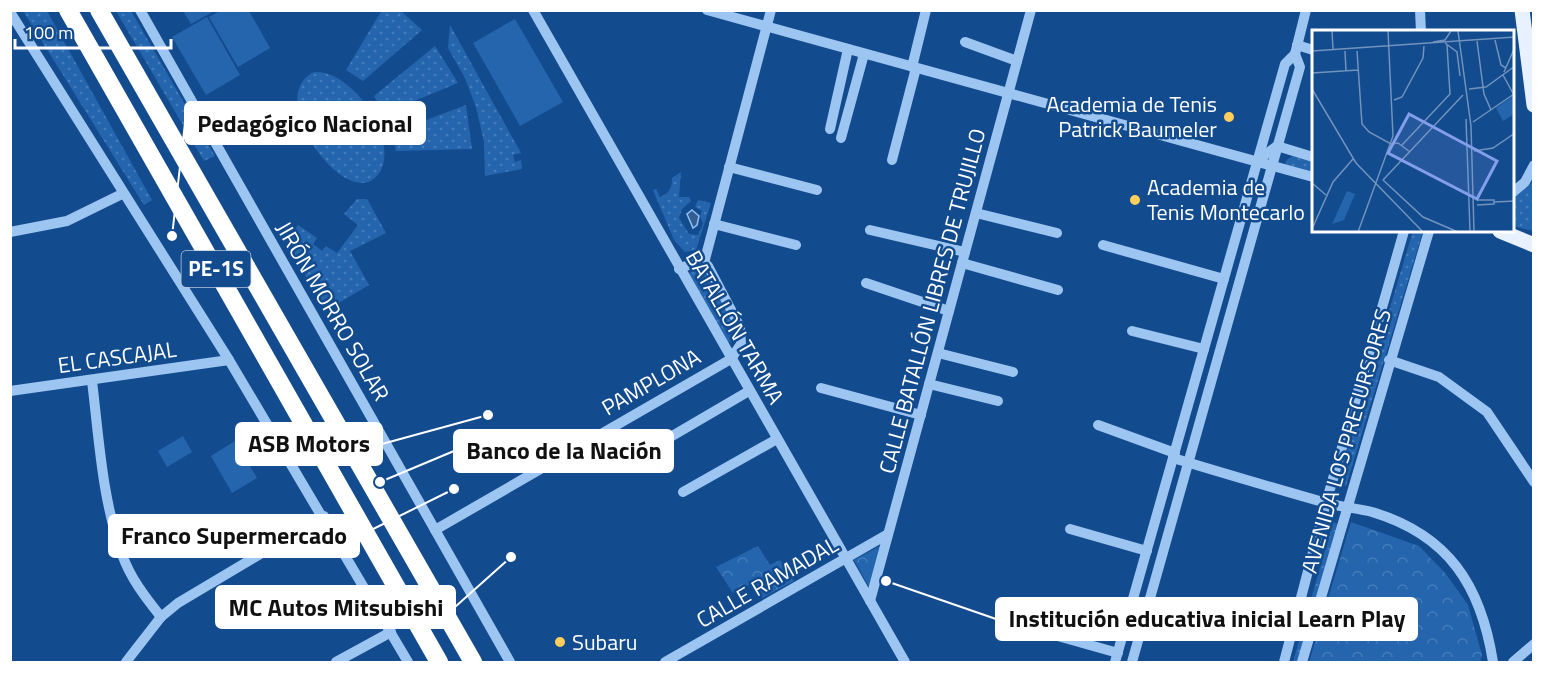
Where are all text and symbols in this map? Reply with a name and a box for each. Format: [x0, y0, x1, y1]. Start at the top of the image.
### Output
scale bar [15, 12, 171, 50]
text: 100 m [24, 19, 73, 46]
inset map [1312, 30, 1514, 232]
place label: Academia de Tenis Patrick Baumeler [1046, 87, 1217, 146]
callout: Pedagógico Nacional [185, 102, 425, 144]
text: Pedagógico Nacional [197, 105, 413, 141]
marker: Academia de Tenis Patrick Baumeler [1222, 110, 1236, 124]
street label: CALLE BATALLÓN LIBRES DE TRUJILLO [869, 125, 995, 477]
place label: Academia de Tenis Montecarlo [1147, 170, 1305, 229]
marker: Academia de Tenis Montecarlo [1128, 193, 1142, 207]
street label: JIRÓN MORRO SOLAR [268, 215, 398, 407]
street label: BATALLÓN TARMA [677, 244, 793, 410]
road number: PE-1S [182, 251, 250, 287]
street label: AVENIDA LOS PRECURSORES [1292, 305, 1400, 577]
street label: EL CASCAJAL [56, 332, 179, 382]
street label: PAMPLONA [595, 340, 707, 424]
callout: ASB Motors [236, 423, 382, 465]
text: ASB Motors [248, 425, 370, 461]
callout: Banco de la Nación [454, 430, 673, 472]
text: Banco de la Nación [466, 432, 662, 468]
callout: Franco Supermercado [109, 515, 359, 557]
text: Franco Supermercado [121, 517, 347, 553]
street label: CALLE RAMADAL [690, 527, 845, 636]
callout: MC Autos Mitsubishi [216, 586, 455, 628]
text: MC Autos Mitsubishi [229, 589, 443, 625]
callout: Institución educativa inicial Learn Play [996, 598, 1417, 640]
text: Institución educativa inicial Learn Play [1008, 600, 1406, 636]
place label: Subaru [572, 625, 638, 659]
marker: Subaru [553, 635, 567, 649]

